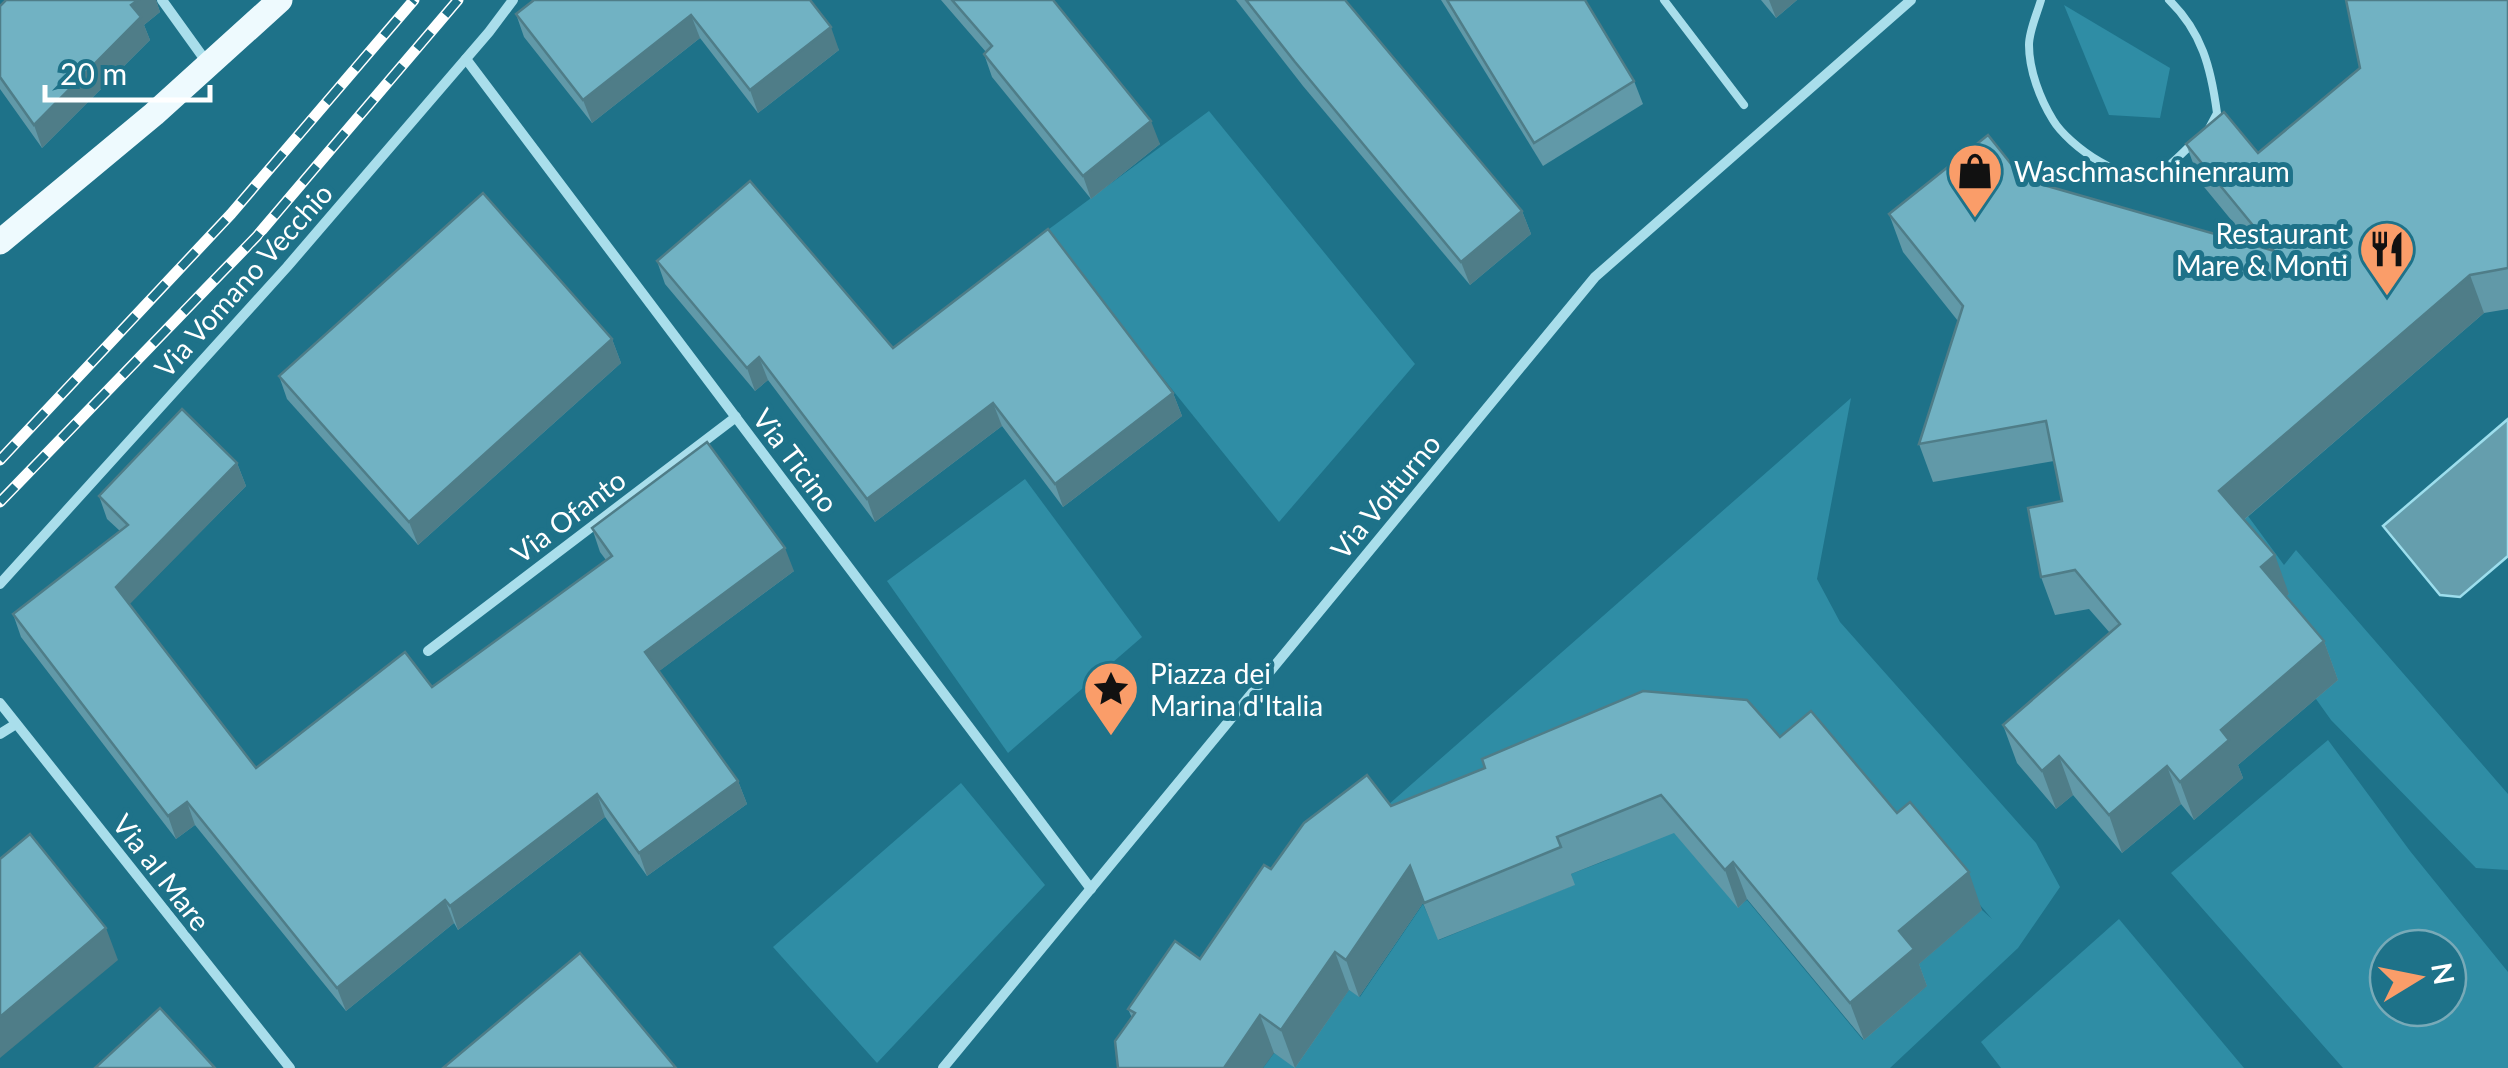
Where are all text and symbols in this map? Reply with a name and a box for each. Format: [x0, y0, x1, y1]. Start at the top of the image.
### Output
scale bar [45, 40, 210, 102]
text: 20 m [60, 55, 127, 91]
shop icon: Waschmaschinenraum [1945, 141, 2005, 220]
place label: Waschmaschinenraum [2014, 154, 2290, 188]
street label: Via Vomano Vecchio [147, 176, 339, 384]
place label: Restaurant Mare & Monti [2176, 216, 2348, 282]
restaurant icon: Restaurant Mare & Monti [2357, 219, 2417, 298]
street label: Via Ticino [746, 402, 846, 518]
street label: Via Volturno [1323, 427, 1447, 565]
street label: Via Ofanto [504, 462, 632, 570]
place label: Piazza dei Marina d'Italia [1150, 656, 1323, 722]
place icon: Piazza dei Marina d'Italia [1081, 659, 1141, 738]
street label: Via al Mare [106, 807, 218, 937]
north arrow [2368, 928, 2468, 1028]
text: N [2425, 960, 2462, 987]

